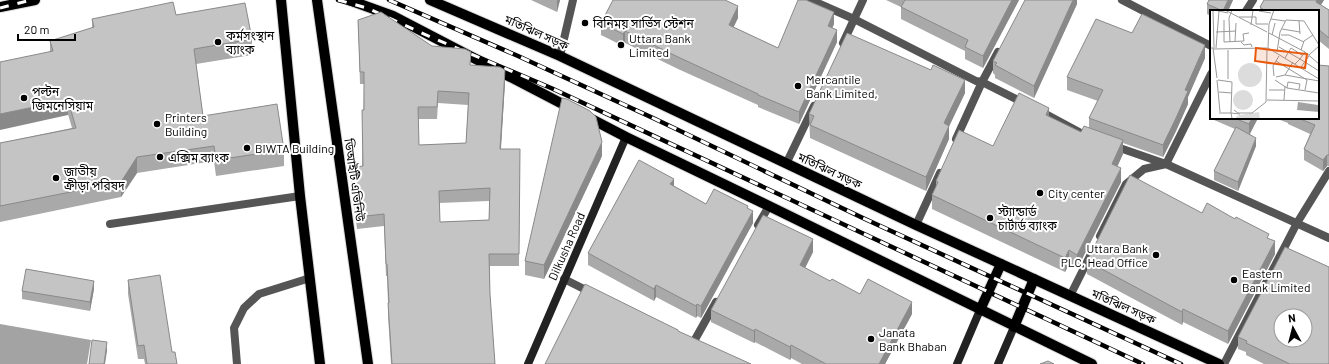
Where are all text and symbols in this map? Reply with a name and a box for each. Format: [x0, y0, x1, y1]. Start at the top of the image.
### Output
inset map [1210, 10, 1319, 119]
street label: মতিঝিল সড়ক [501, 11, 571, 53]
scale bar [18, 16, 75, 42]
place label: বিনিময় সার্ভিস স্টেশন [592, 16, 695, 30]
marker: বিনিময় সার্ভিস স্টেশন [580, 18, 590, 28]
text: 20 m [24, 22, 50, 36]
place label: কর্মসংস্থান ব্যাংক [225, 28, 275, 56]
place label: Uttara Bank Limited [629, 31, 691, 59]
marker: কর্মসংস্থান ব্যাংক [213, 37, 223, 47]
marker: Uttara Bank Limited [616, 40, 626, 50]
place label: Mercantile Bank Limited, [806, 72, 878, 100]
marker: Mercantile Bank Limited, [793, 81, 803, 91]
place label: পল্টন জিমনেসিয়াম [31, 84, 94, 112]
marker: পল্টন জিমনেসিয়াম [19, 93, 29, 103]
place label: Printers Building [165, 110, 207, 138]
marker: Printers Building [152, 119, 162, 129]
street label: ডিআইটি এভিনিউ [342, 137, 368, 223]
place label: BIWTA Building [255, 141, 334, 155]
marker: BIWTA Building [242, 143, 252, 153]
street label: মতিঝিল সড়ক [795, 149, 864, 192]
place label: এক্সিম ব্যাংক [168, 150, 229, 164]
marker: এক্সিম ব্যাংক [155, 152, 165, 162]
place label: জাতীয় ক্রীড়া পরিষদ [63, 164, 125, 193]
marker: জাতীয় ক্রীড়া পরিষদ [51, 173, 61, 183]
place label: City center [1048, 186, 1105, 200]
marker: City center [1035, 188, 1045, 198]
place label: স্ট্যান্ডার্ড চার্টার্ড ব্যাংক [997, 204, 1057, 232]
street label: Dilkusha Road [545, 210, 587, 282]
marker: স্ট্যান্ডার্ড চার্টার্ড ব্যাংক [985, 213, 995, 223]
place label: Uttara Bank PLC, Head Office [1061, 241, 1148, 269]
marker: Uttara Bank PLC, Head Office [1151, 250, 1161, 260]
place label: Eastern Bank Limited [1242, 266, 1310, 294]
marker: Eastern Bank Limited [1229, 275, 1239, 285]
street label: মতিঝিল সড়ক [1088, 285, 1158, 327]
north arrow [1273, 308, 1313, 348]
text: N [1287, 311, 1296, 324]
place label: Janata Bank Bhaban [879, 325, 947, 353]
marker: Janata Bank Bhaban [866, 334, 876, 344]

